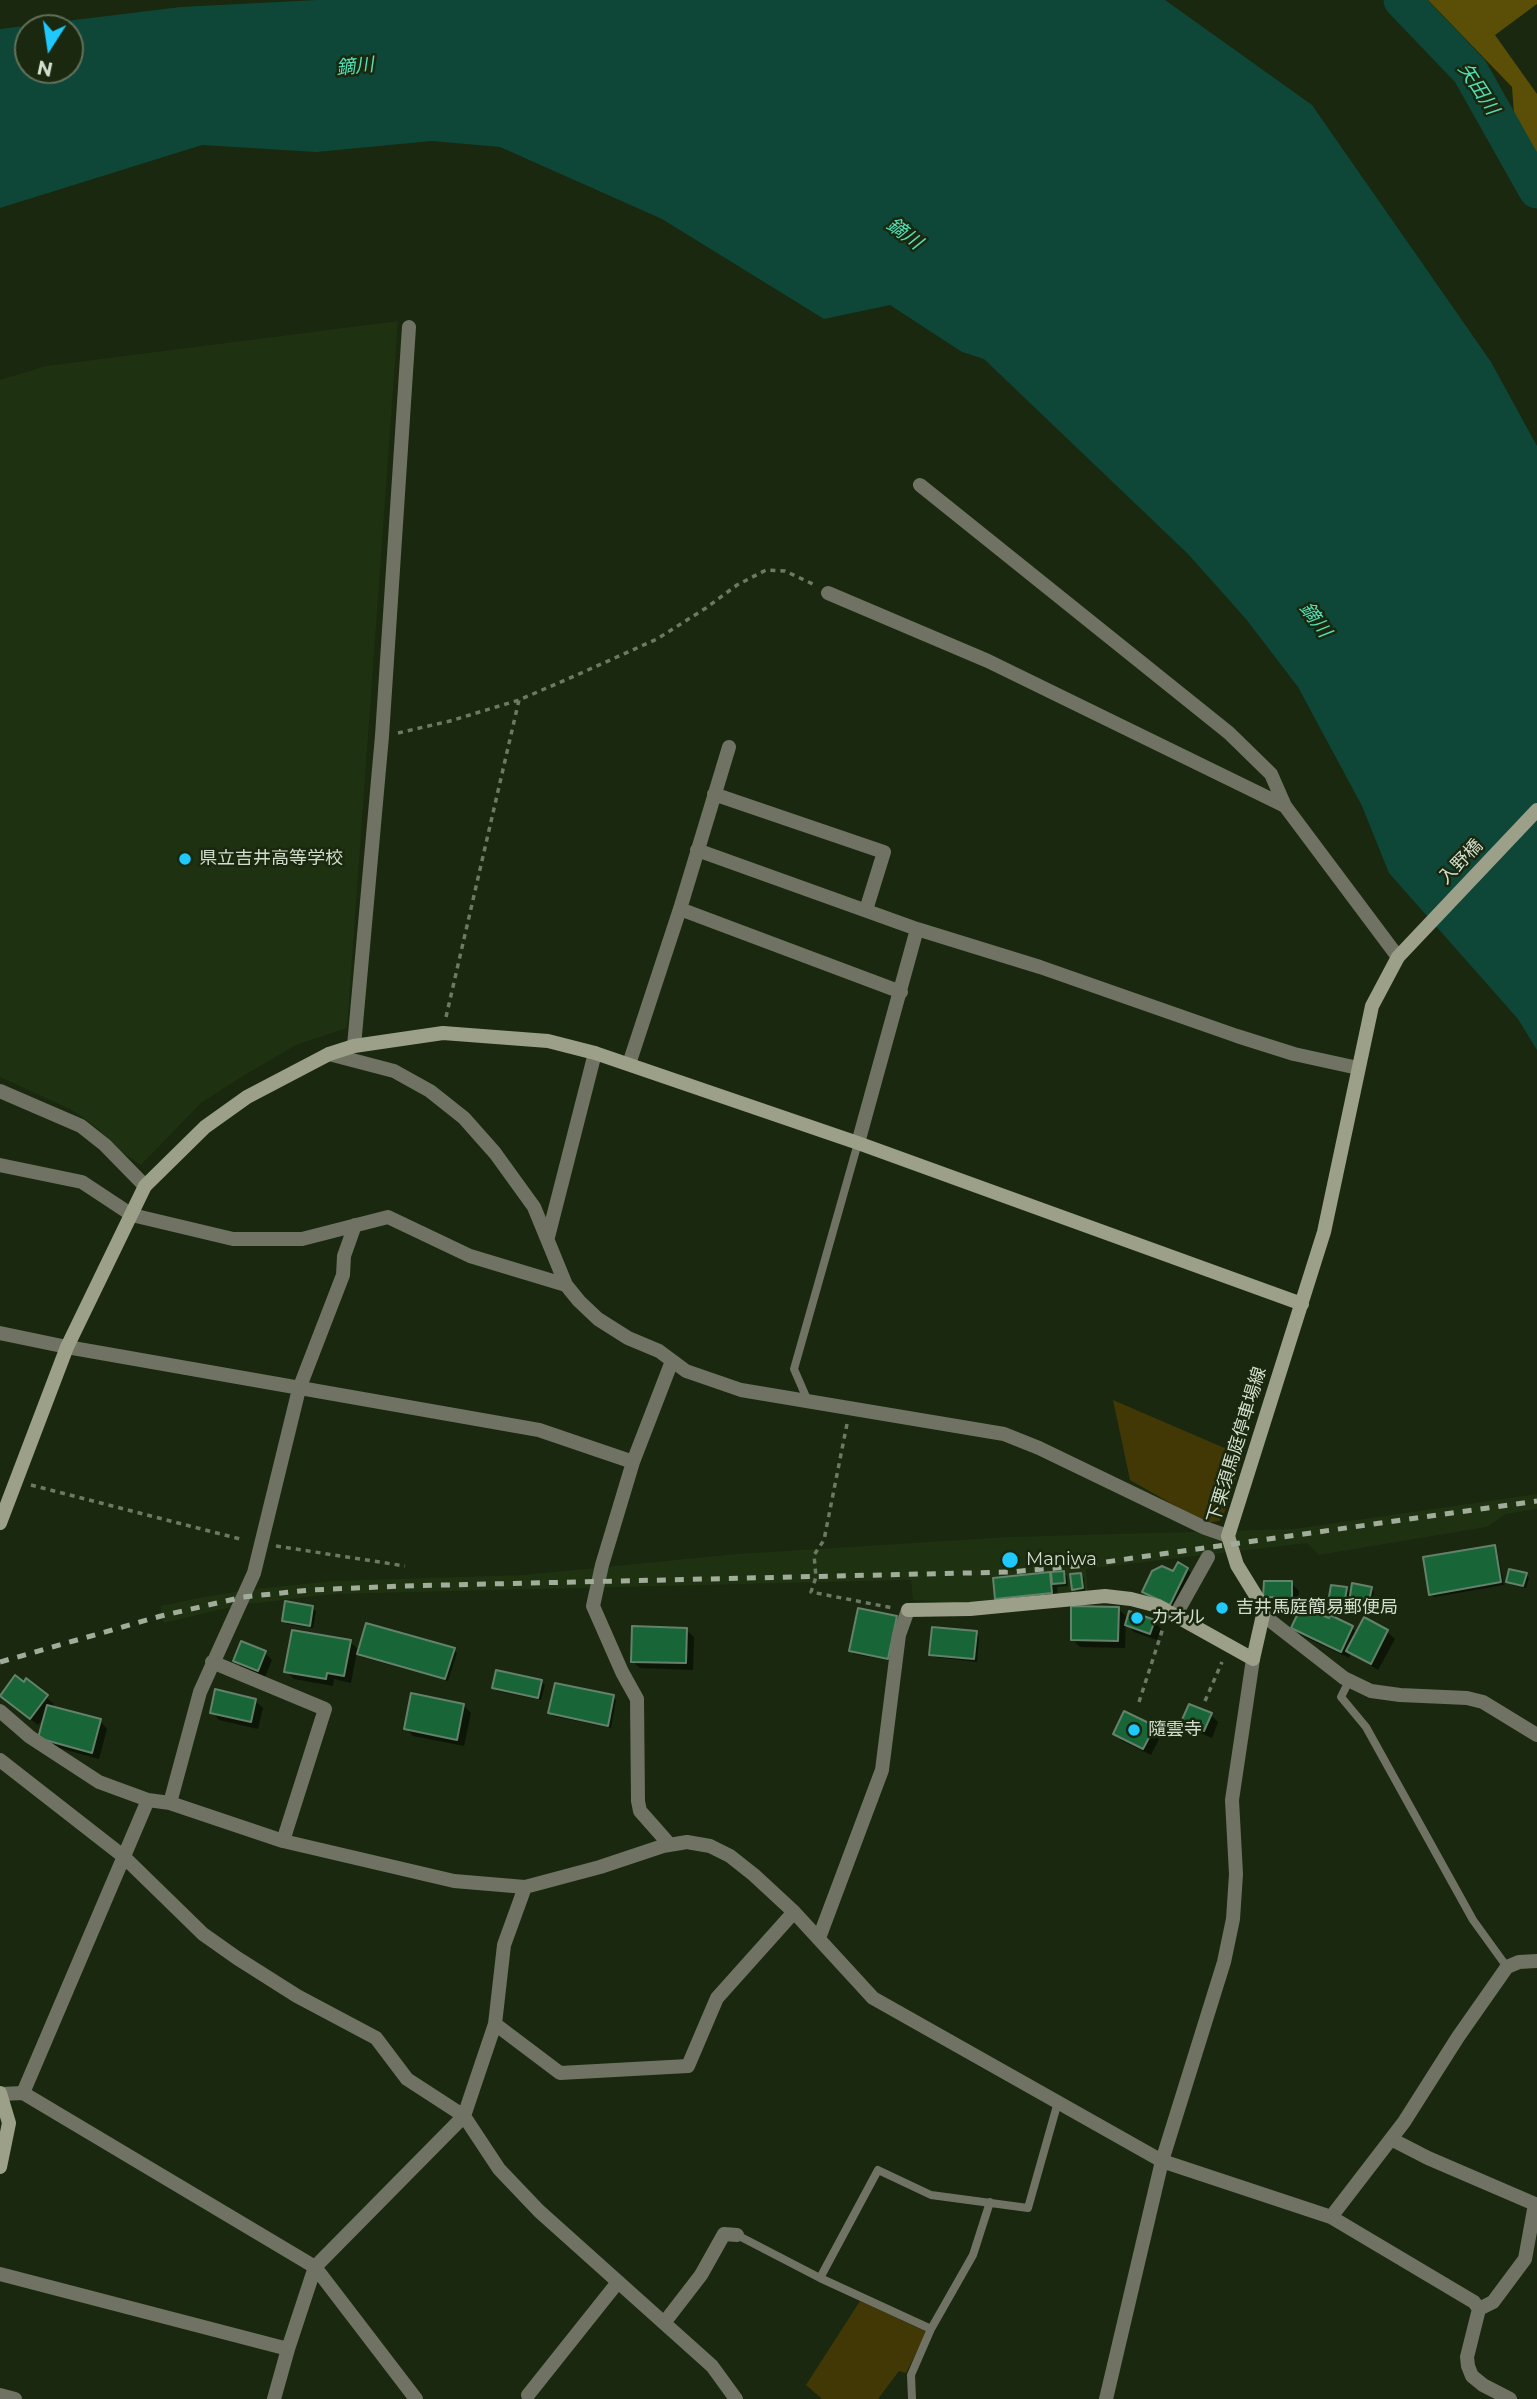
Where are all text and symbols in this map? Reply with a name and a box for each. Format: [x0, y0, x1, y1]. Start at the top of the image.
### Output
north arrow [14, 14, 84, 84]
water label: 鏑川 [335, 54, 375, 80]
text: N [35, 55, 55, 81]
water label: 矢田川 [1453, 59, 1503, 119]
water label: 鏑川 [882, 213, 926, 255]
water label: 鏑川 [1295, 598, 1335, 642]
street label: 入野橋 [1434, 835, 1488, 889]
place label: 県立吉井高等学校 [199, 848, 343, 870]
marker: 県立吉井高等学校 [177, 851, 193, 867]
street label: 下栗須馬庭停車場線 [1203, 1364, 1271, 1526]
place label: Maniwa [1026, 1549, 1097, 1571]
marker: Maniwa [1000, 1550, 1020, 1570]
place label: 吉井馬庭簡易郵便局 [1236, 1597, 1398, 1619]
marker: 吉井馬庭簡易郵便局 [1214, 1600, 1230, 1616]
place label: カオル [1151, 1607, 1205, 1629]
marker: カオル [1129, 1610, 1145, 1626]
place label: 隨雲寺 [1148, 1719, 1202, 1741]
marker: 隨雲寺 [1126, 1722, 1142, 1738]

